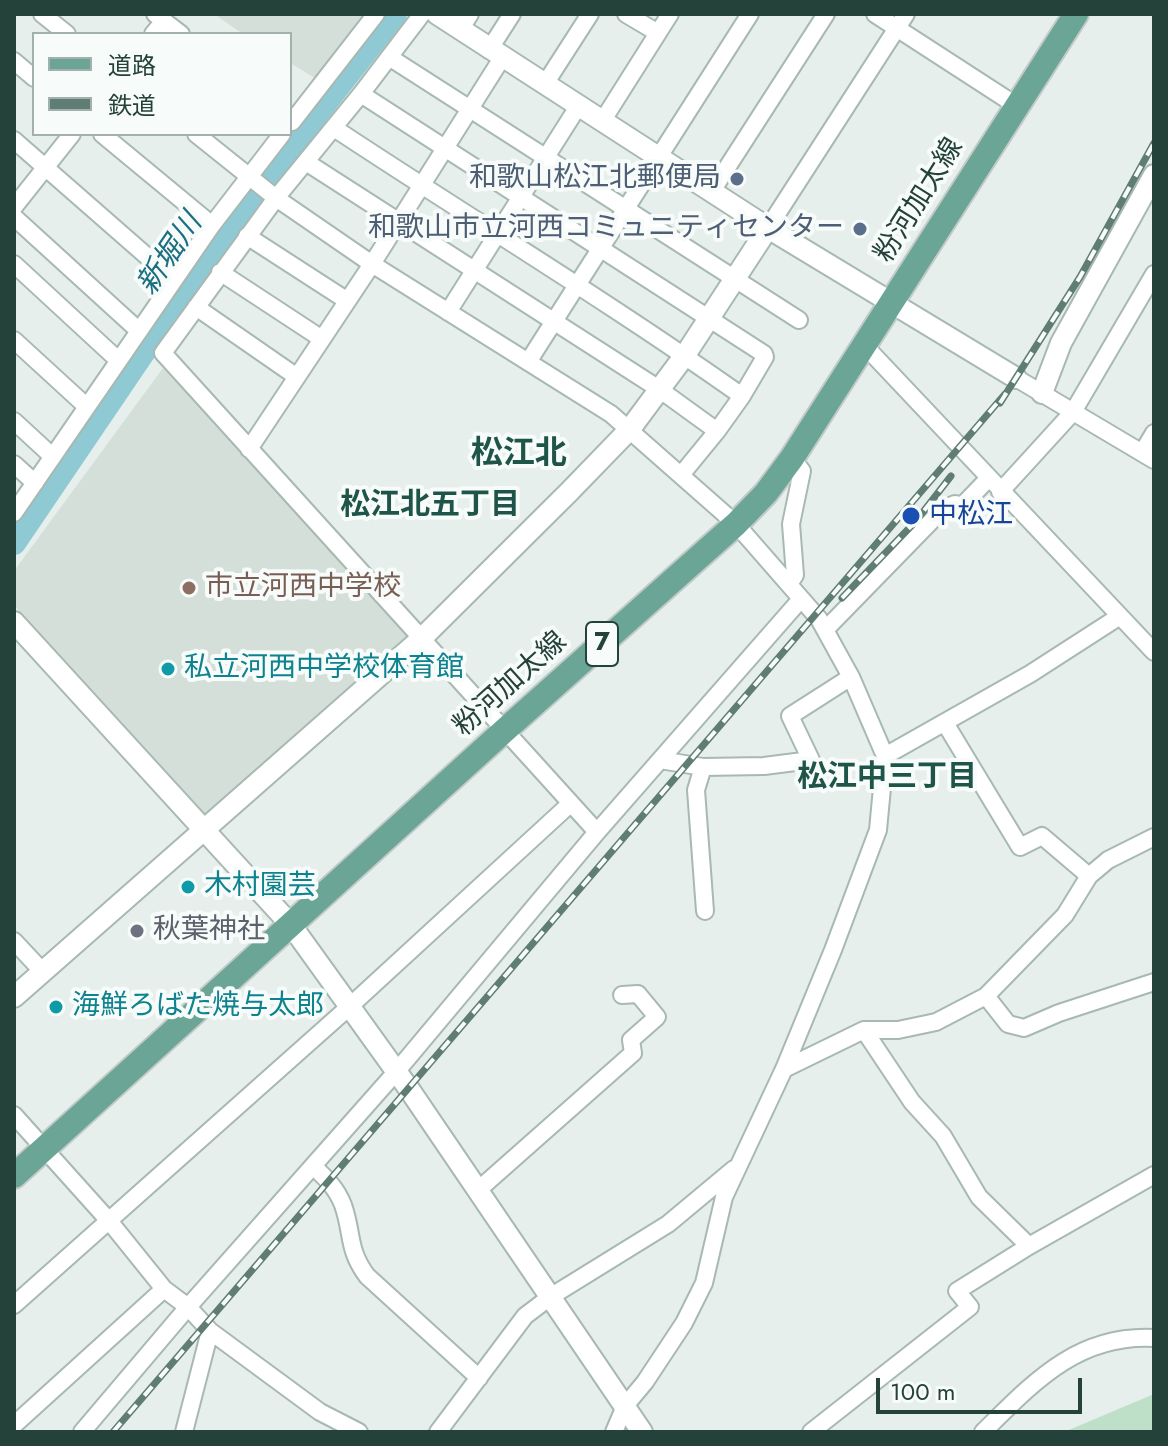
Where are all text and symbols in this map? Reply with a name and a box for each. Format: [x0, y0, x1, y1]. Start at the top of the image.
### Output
legend [32, 32, 292, 136]
text: 道路 [108, 48, 156, 83]
text: 鉄道 [108, 88, 156, 123]
street label: 粉河加太線 [869, 133, 971, 269]
place label: 和歌山松江北郵便局 [469, 162, 721, 196]
marker: 和歌山松江北郵便局 [728, 170, 746, 188]
water label: 新堀川 [131, 208, 211, 302]
place label: 和歌山市立河西コミュニティセンター [368, 212, 844, 246]
marker: 和歌山市立河西コミュニティセンター [851, 220, 869, 238]
district label: 松江北 [471, 436, 567, 474]
district label: 松江北五丁目 [340, 489, 520, 525]
place label: 中松江 [929, 499, 1013, 533]
marker: 中松江 [900, 505, 922, 527]
place label: 市立河西中学校 [205, 571, 401, 605]
marker: 市立河西中学校 [180, 579, 198, 597]
road number: 7 [586, 622, 618, 666]
street label: 粉河加太線 [448, 626, 574, 744]
place label: 私立河西中学校体育館 [184, 652, 464, 686]
marker: 私立河西中学校体育館 [159, 660, 177, 678]
district label: 松江中三丁目 [797, 761, 977, 797]
place label: 木村園芸 [204, 870, 316, 904]
marker: 木村園芸 [179, 878, 197, 896]
place label: 秋葉神社 [153, 914, 265, 948]
marker: 秋葉神社 [128, 922, 146, 940]
place label: 海鮮ろばた焼与太郎 [72, 990, 324, 1024]
marker: 海鮮ろばた焼与太郎 [47, 998, 65, 1016]
scale bar [880, 1362, 1086, 1412]
text: 100 m [890, 1374, 956, 1409]

